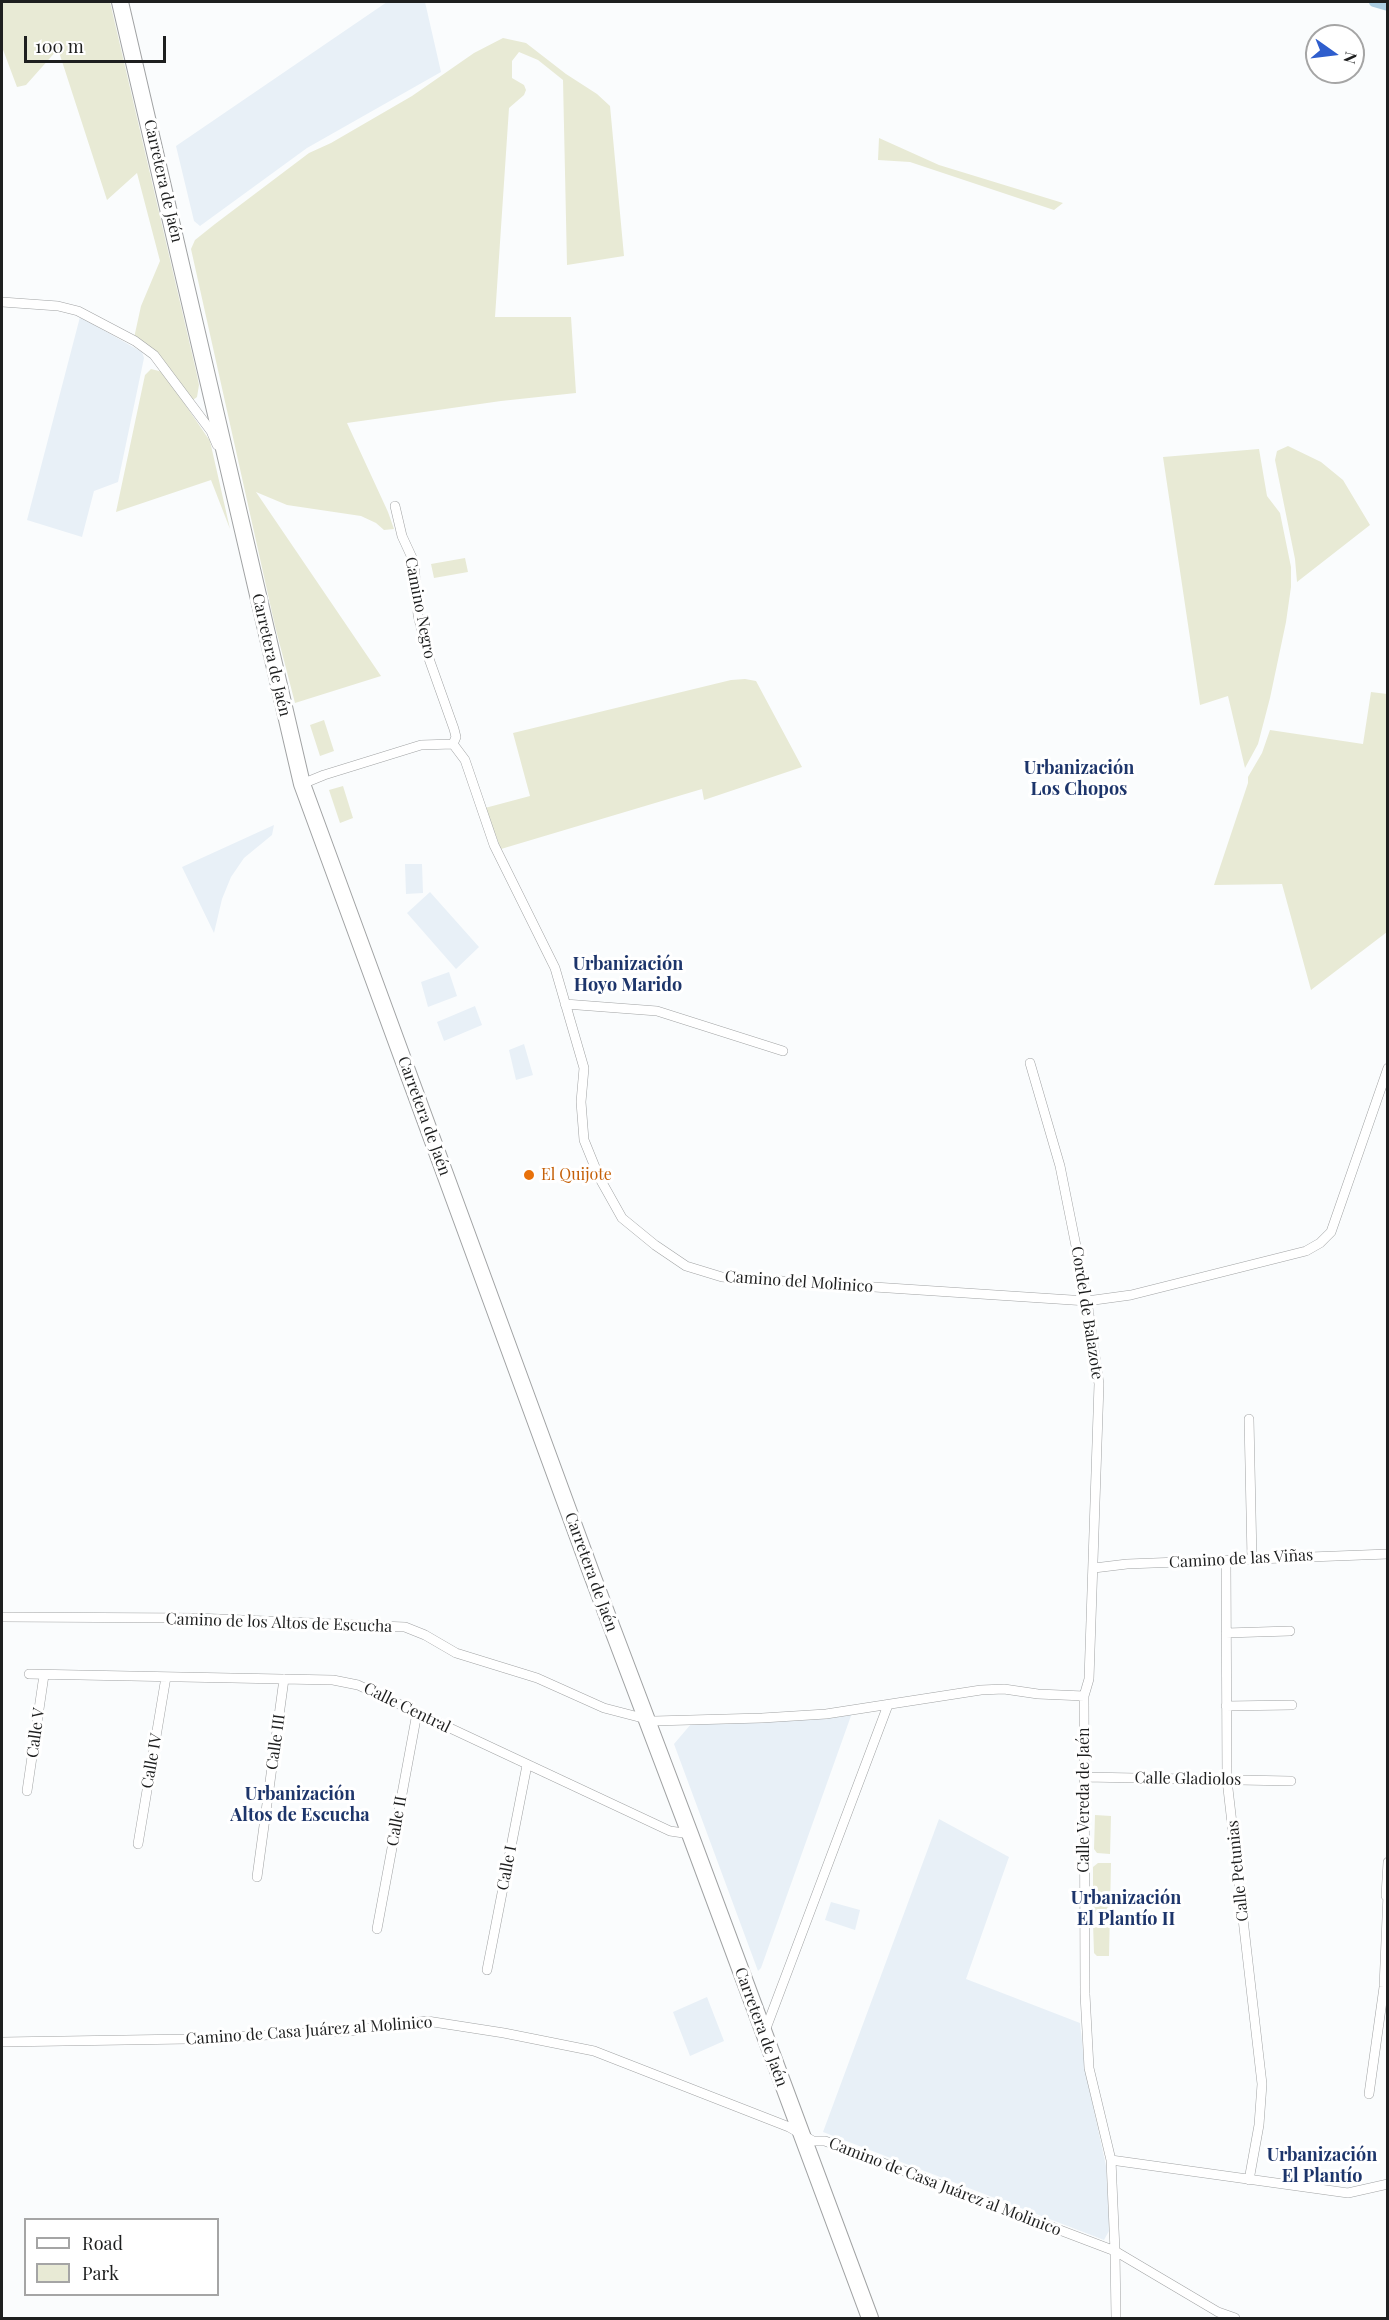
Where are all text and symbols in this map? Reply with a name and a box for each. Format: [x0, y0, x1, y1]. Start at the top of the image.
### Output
scale bar [27, 24, 170, 62]
north arrow [1305, 24, 1365, 84]
text: 100 m [35, 34, 84, 58]
text: N [1339, 50, 1363, 66]
street label: Carretera de Jaén [140, 118, 186, 244]
street label: Camino Negro [401, 555, 439, 661]
street label: Carretera de Jaén [248, 592, 294, 718]
district label: Urbanización Los Chopos [1024, 757, 1134, 800]
district label: Urbanización Hoyo Marido [573, 953, 683, 996]
street label: Carretera de Jaén [393, 1054, 455, 1178]
place label: El Quijote [541, 1165, 612, 1185]
marker: El Quijote [522, 1168, 536, 1182]
street label: Cordel de Balazote [1067, 1245, 1107, 1381]
street label: Camino del Molinico [724, 1267, 874, 1297]
street label: Carretera de Jaén [560, 1510, 622, 1634]
street label: Camino de las Viñas [1168, 1546, 1314, 1572]
street label: Camino de los Altos de Escucha [165, 1609, 393, 1637]
street label: Calle Central [361, 1679, 453, 1737]
street label: Calle V [23, 1707, 49, 1759]
street label: Calle III [263, 1713, 289, 1771]
street label: Calle Vereda de Jaén [1074, 1727, 1094, 1873]
street label: Calle IV [138, 1732, 166, 1790]
street label: Calle Gladiolos [1134, 1768, 1242, 1790]
district label: Urbanización Altos de Escucha [230, 1783, 370, 1826]
street label: Calle II [383, 1794, 411, 1848]
street label: Calle Petunias [1223, 1819, 1253, 1923]
street label: Calle I [493, 1844, 521, 1892]
district label: Urbanización El Plantío II [1071, 1887, 1181, 1930]
street label: Carretera de Jaén [730, 1965, 792, 2089]
street label: Camino de Casa Juárez al Molinico [185, 2013, 433, 2049]
street label: Camino de Casa Juárez al Molinico [826, 2134, 1064, 2240]
district label: Urbanización El Plantío [1267, 2144, 1377, 2186]
legend [24, 2218, 219, 2296]
text: Road [82, 2231, 123, 2255]
text: Park [82, 2261, 119, 2285]

